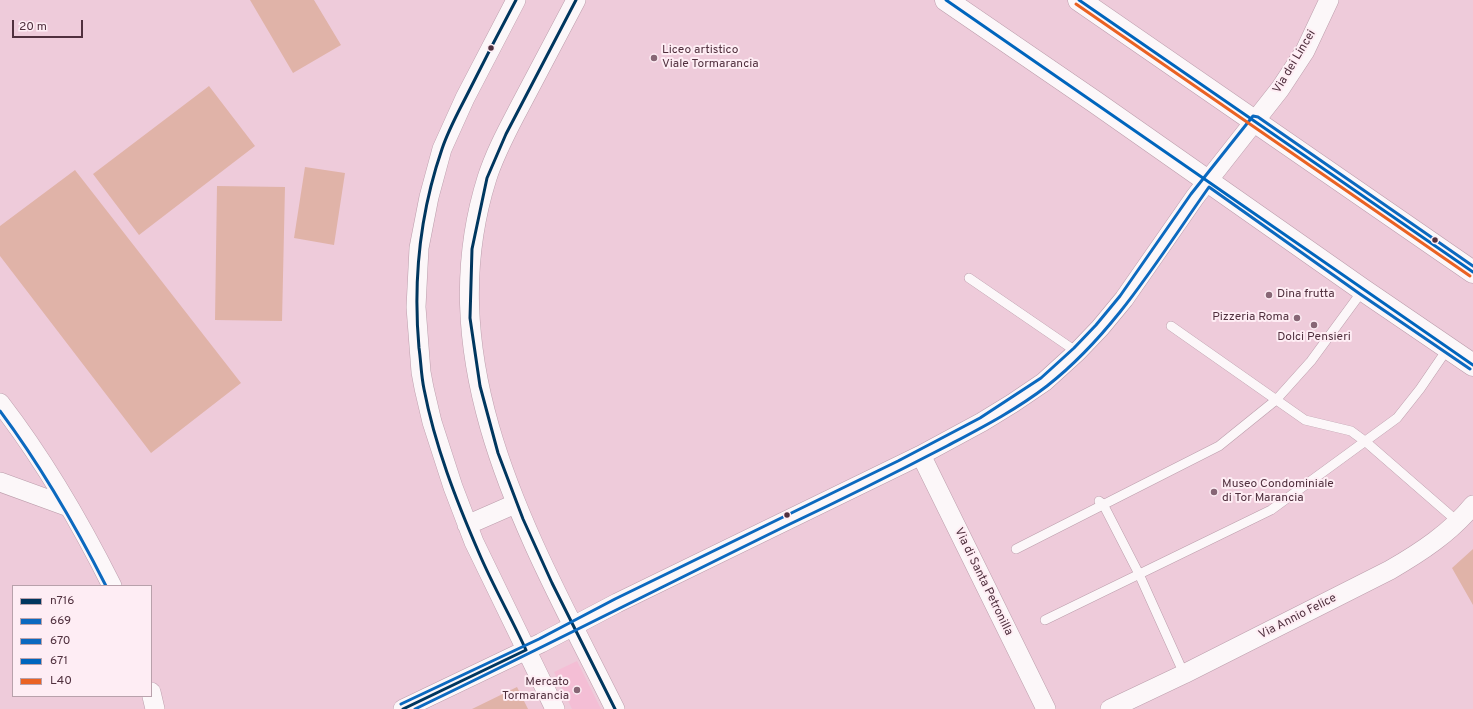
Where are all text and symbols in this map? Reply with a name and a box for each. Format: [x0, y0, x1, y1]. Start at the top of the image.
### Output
scale bar [14, 12, 85, 38]
text: 20 m [19, 19, 47, 35]
street label: Via dei Lincei [1270, 28, 1320, 96]
unlabelled marker [486, 43, 496, 53]
place label: Liceo artistico Viale Tormarancia [662, 44, 759, 72]
marker: Liceo artistico Viale Tormarancia [649, 53, 659, 63]
unlabelled marker [1430, 235, 1440, 245]
place label: Dina frutta [1277, 288, 1335, 302]
marker: Dina frutta [1264, 290, 1274, 300]
place label: Pizzeria Roma [1212, 311, 1289, 325]
marker: Pizzeria Roma [1292, 313, 1302, 323]
marker: Dolci Pensieri [1309, 320, 1319, 330]
place label: Dolci Pensieri [1277, 331, 1351, 345]
place label: Museo Condominiale di Tor Marancia [1222, 478, 1334, 506]
marker: Museo Condominiale di Tor Marancia [1209, 487, 1219, 497]
unlabelled marker [782, 510, 792, 520]
street label: Via di Santa Petronilla [951, 526, 1015, 638]
legend [12, 585, 152, 697]
street label: Via Annio Felice [1257, 591, 1339, 643]
text: n716 [50, 593, 75, 609]
text: 669 [50, 613, 71, 629]
text: 670 [50, 633, 71, 649]
text: 671 [50, 653, 68, 669]
text: L40 [50, 673, 72, 689]
place label: Mercato Tormarancia [502, 676, 569, 704]
marker: Mercato Tormarancia [572, 685, 582, 695]

